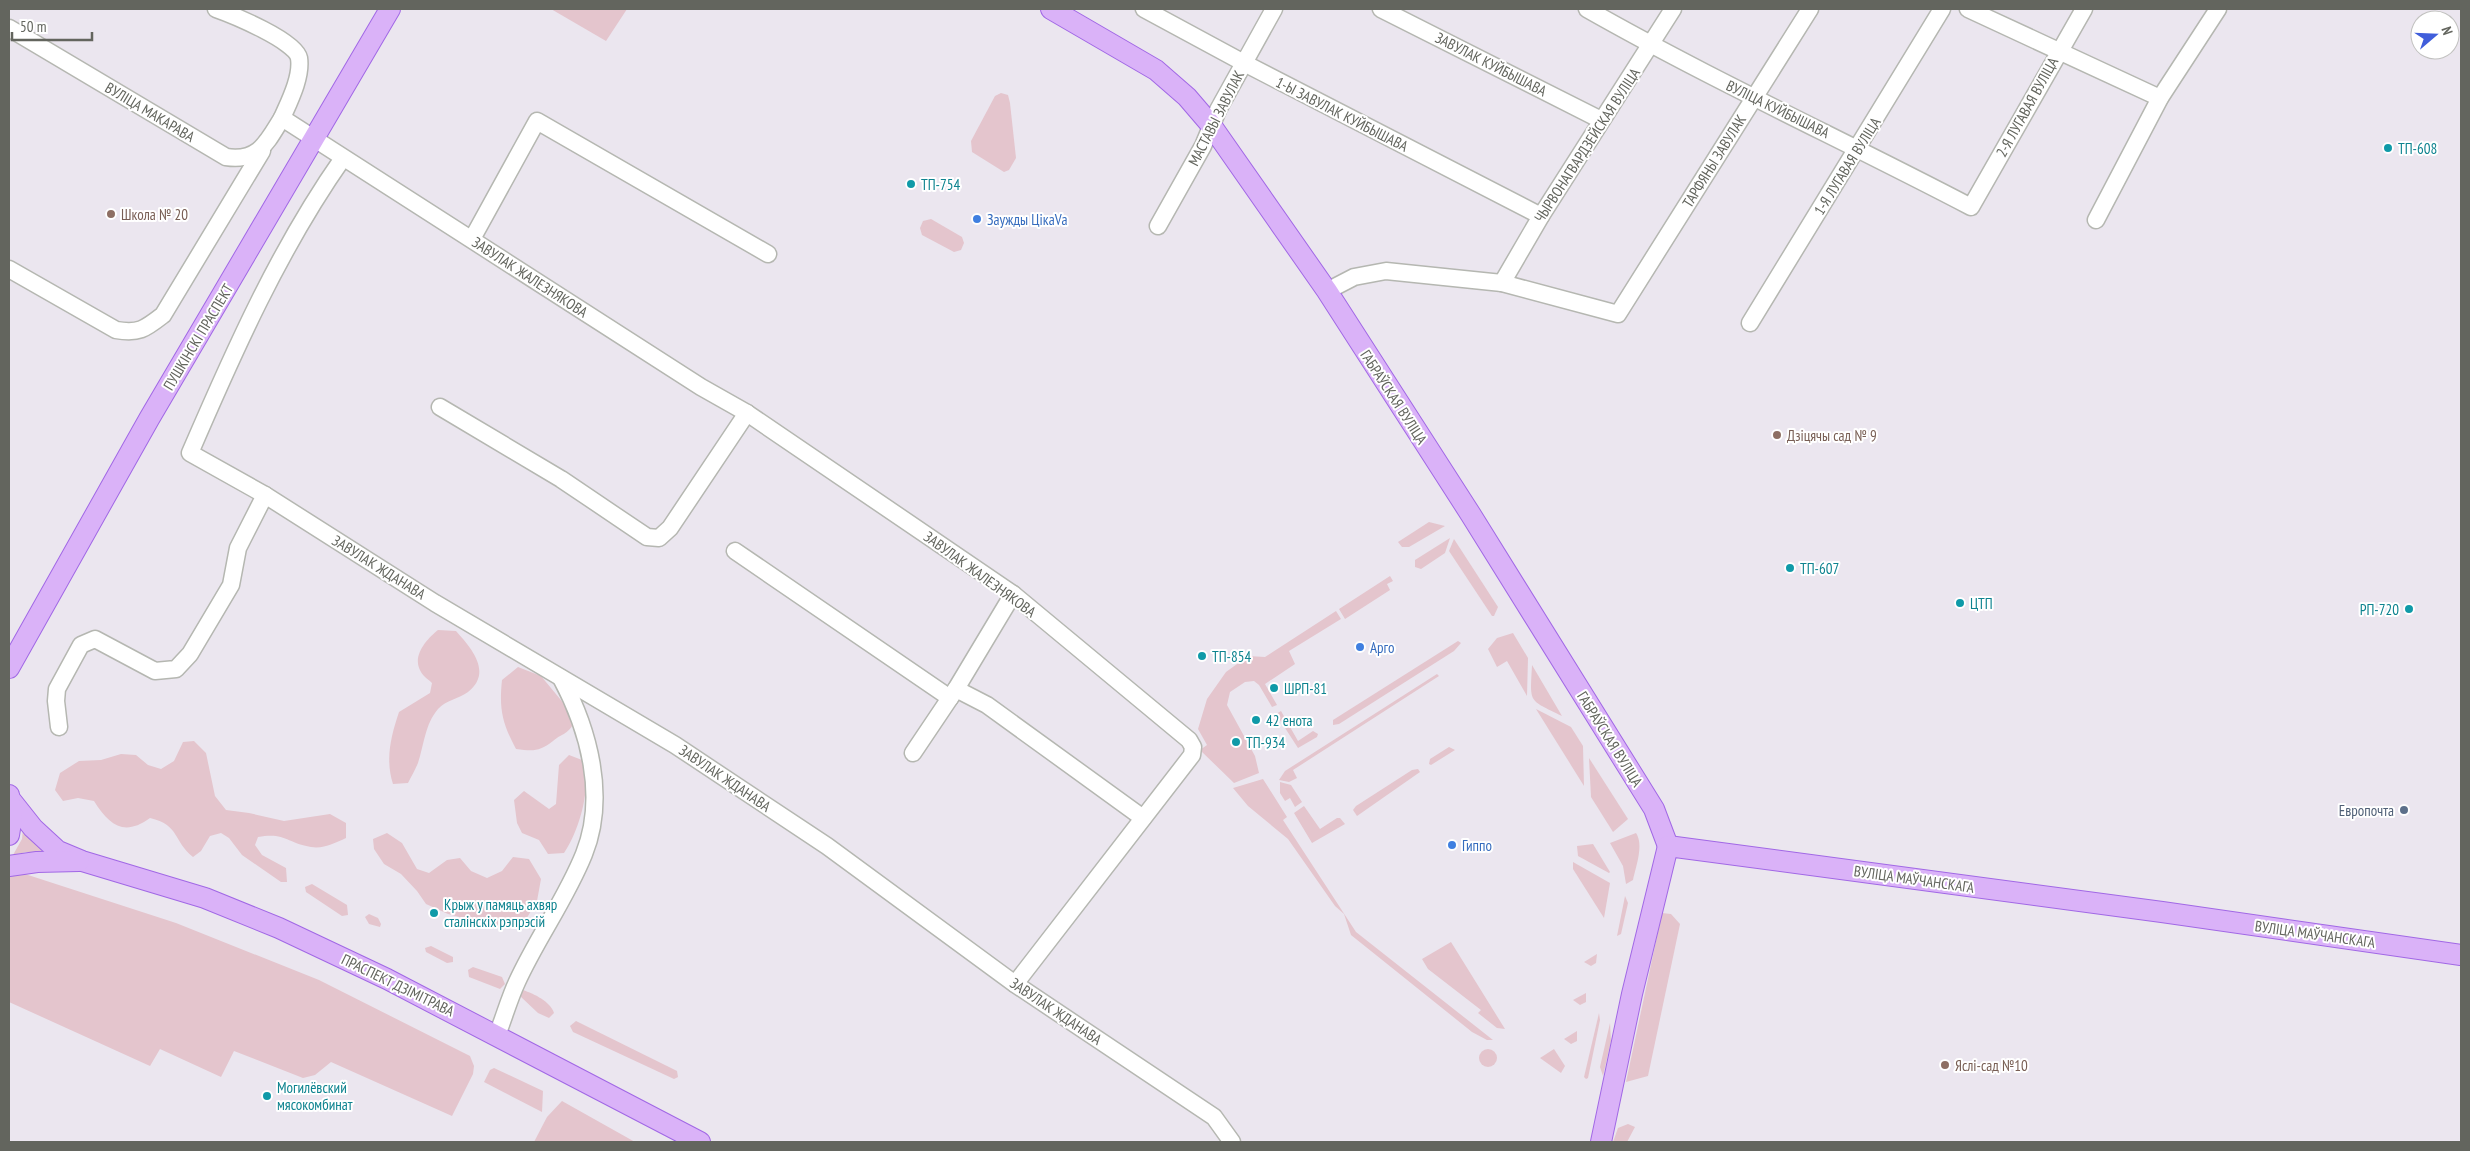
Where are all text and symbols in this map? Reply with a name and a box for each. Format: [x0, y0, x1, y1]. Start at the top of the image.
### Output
scale bar [12, 10, 92, 42]
north arrow [2410, 10, 2460, 60]
text: 50 m [20, 17, 46, 36]
text: N [2438, 24, 2457, 37]
street label: ЗАВУЛАК КУЙБЫШАВА [1432, 28, 1551, 101]
street label: 2-Я ЛУГАВАЯ ВУЛІЦА [1992, 53, 2063, 160]
street label: ЧЫРВОНАГВАРДЗЕЙСКАЯ ВУЛІЦА [1530, 64, 1645, 226]
street label: МАСТАВЫ ЗАВУЛАК [1184, 67, 1248, 169]
street label: 1-Ы ЗАВУЛАК КУЙБЫШАВА [1273, 72, 1412, 156]
street label: ВУЛІЦА КУЙБЫШАВА [1723, 76, 1834, 143]
street label: ВУЛІЦА МАКАРАВА [102, 78, 199, 147]
street label: ТАРФЯНЫ ЗАВУЛАК [1678, 111, 1750, 211]
street label: 1-Я ЛУГАВАЯ ВУЛІЦА [1809, 113, 1885, 218]
place label: ТП-608 [2398, 139, 2437, 158]
marker: ТП-608 [2382, 142, 2394, 154]
place label: ТП-754 [921, 175, 960, 194]
marker: ТП-754 [905, 178, 917, 190]
place label: Школа № 20 [121, 205, 188, 224]
marker: Школа № 20 [105, 208, 117, 220]
place label: Заужды ЦікаVа [987, 210, 1068, 229]
marker: Заужды ЦікаVа [971, 213, 983, 225]
street label: ЗАВУЛАК ЖАЛЕЗНЯКОВА [469, 232, 592, 322]
street label: ПУШКІНСКІ ПРАСПЕКТ [159, 280, 237, 394]
street label: ГАБРАЎСКАЯ ВУЛІЦА [1356, 346, 1432, 449]
place label: Дзіцячы сад № 9 [1787, 426, 1877, 445]
marker: Дзіцячы сад № 9 [1771, 429, 1783, 441]
street label: ЗАВУЛАК ЖАЛЕЗНЯКОВА [920, 527, 1041, 622]
street label: ЗАВУЛАК ЖДАНАВА [329, 531, 430, 604]
place label: ТП-607 [1800, 559, 1839, 578]
marker: ТП-607 [1784, 562, 1796, 574]
place label: ЦТП [1970, 594, 1993, 613]
marker: ЦТП [1954, 597, 1966, 609]
place label: РП-720 [2360, 600, 2399, 619]
marker: РП-720 [2403, 603, 2415, 615]
place label: Арго [1370, 638, 1394, 657]
marker: Арго [1354, 641, 1366, 653]
place label: ТП-854 [1212, 647, 1251, 666]
marker: ТП-854 [1196, 650, 1208, 662]
place label: ШРП-81 [1284, 679, 1327, 698]
marker: ШРП-81 [1268, 682, 1280, 694]
street label: ГАБРАЎСКАЯ ВУЛІЦА [1573, 688, 1647, 791]
place label: 42 енота [1266, 711, 1313, 730]
marker: 42 енота [1250, 714, 1262, 726]
place label: ТП-934 [1246, 733, 1285, 752]
marker: ТП-934 [1230, 736, 1242, 748]
street label: ЗАВУЛАК ЖДАНАВА [675, 740, 775, 816]
place label: Европочта [2339, 801, 2394, 820]
marker: Европочта [2398, 804, 2410, 816]
place label: Гиппо [1462, 836, 1492, 855]
marker: Гиппо [1446, 839, 1458, 851]
street label: ВУЛІЦА МАЎЧАНСКАГА [1853, 861, 1976, 897]
place label: Крыж у памяць ахвяр сталінскіх рэпрэсій [444, 895, 557, 931]
marker: Крыж у памяць ахвяр сталінскіх рэпрэсій [428, 907, 440, 919]
street label: ВУЛІЦА МАЎЧАНСКАГА [2254, 916, 2377, 952]
street label: ПРАСПЕКТ ДЗІМІТРАВА [338, 949, 458, 1021]
street label: ЗАВУЛАК ЖДАНАВА [1006, 973, 1106, 1049]
place label: Яслі-сад №10 [1955, 1056, 2028, 1075]
marker: Яслі-сад №10 [1939, 1059, 1951, 1071]
place label: Могилёвский мясокомбинат [277, 1078, 353, 1114]
marker: Могилёвский мясокомбинат [261, 1090, 273, 1102]

